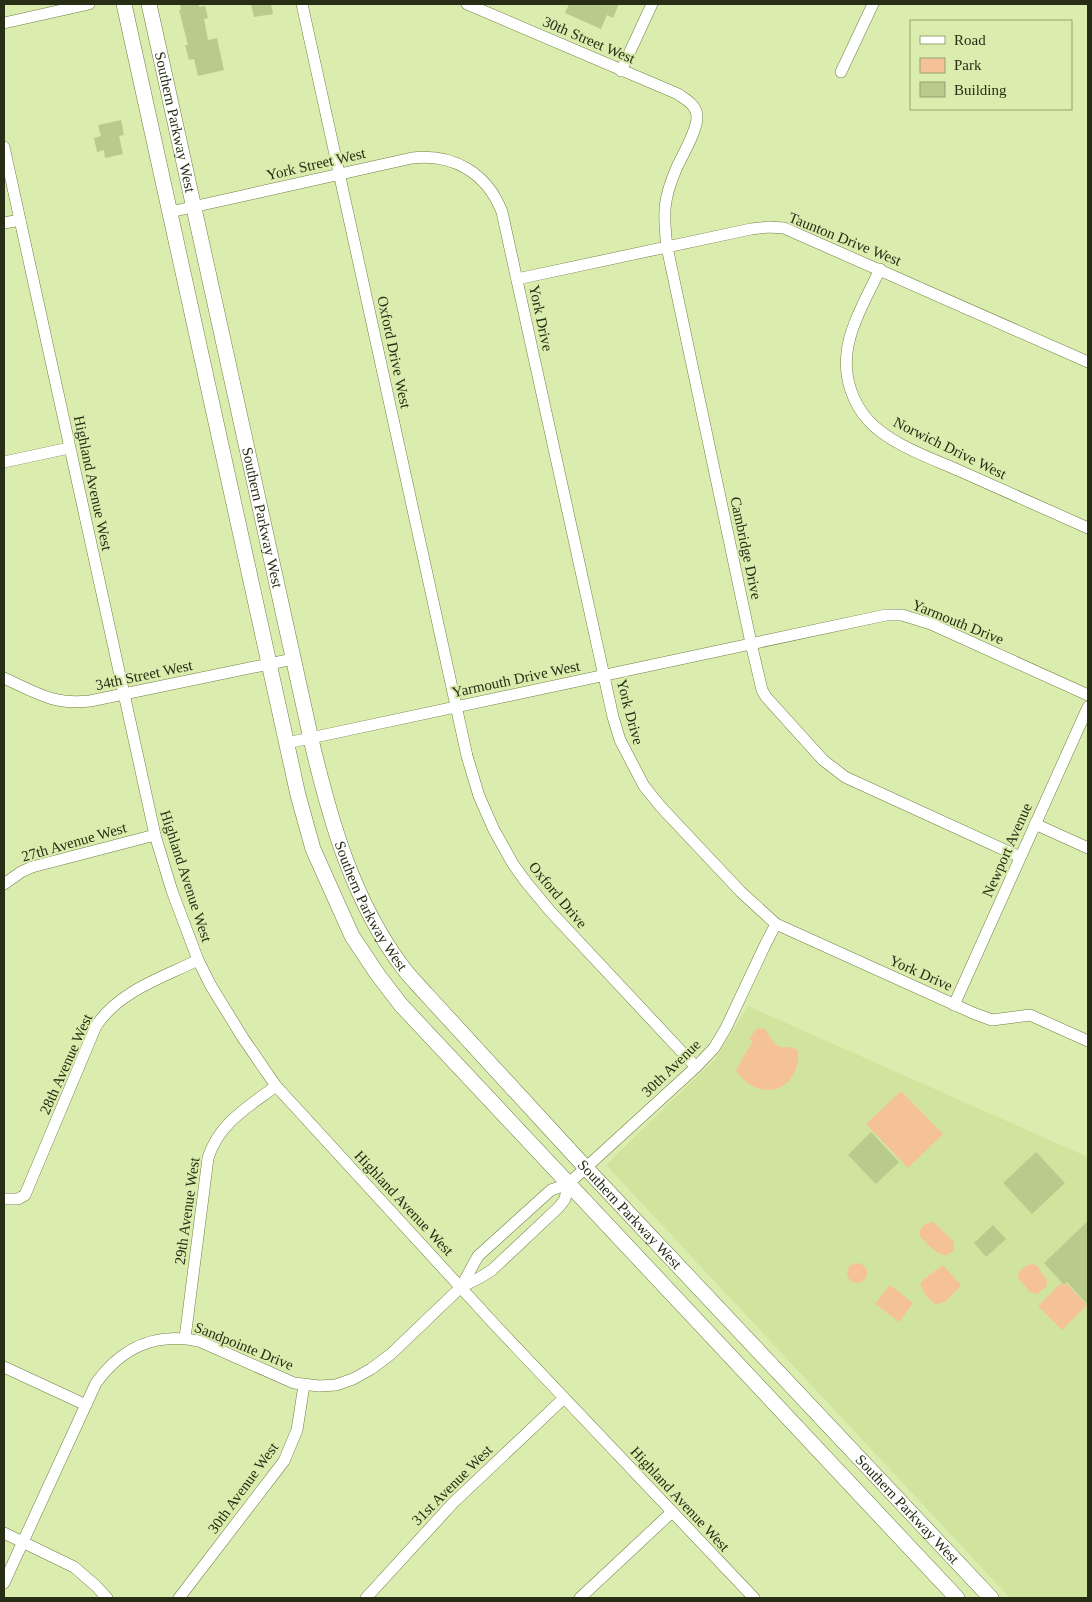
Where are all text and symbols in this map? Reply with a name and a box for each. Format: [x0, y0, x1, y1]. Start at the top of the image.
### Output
street label: 30th Street West [541, 13, 638, 67]
legend [910, 20, 1072, 110]
text: Road [954, 32, 986, 48]
street label: Southern Parkway West [152, 50, 198, 195]
text: Park [954, 57, 982, 73]
text: Building [954, 82, 1007, 98]
street label: York Street West [265, 145, 368, 183]
street label: Taunton Drive West [786, 209, 904, 269]
street label: York Drive [526, 283, 556, 353]
street label: Oxford Drive West [374, 294, 414, 410]
street label: Highland Avenue West [71, 414, 115, 553]
street label: Norwich Drive West [891, 414, 1010, 483]
street label: Southern Parkway West [239, 446, 286, 590]
street label: Cambridge Drive [727, 495, 765, 601]
street label: Yarmouth Drive [910, 596, 1006, 648]
street label: 34th Street West [94, 657, 195, 693]
street label: Yarmouth Drive West [451, 657, 582, 700]
street label: York Drive [614, 677, 647, 747]
street label: Newport Avenue [979, 800, 1035, 899]
street label: Highland Avenue West [157, 808, 215, 945]
street label: 27th Avenue West [20, 819, 129, 865]
street label: Southern Parkway West [332, 839, 411, 975]
street label: Oxford Drive [526, 859, 590, 932]
street label: York Drive [887, 952, 955, 994]
street label: 28th Avenue West [37, 1011, 96, 1117]
street label: 30th Avenue [638, 1036, 704, 1100]
street label: Highland Avenue West [351, 1147, 457, 1259]
street label: 29th Avenue West [172, 1155, 203, 1266]
street label: Southern Parkway West [575, 1157, 685, 1273]
street label: Sandpointe Drive [192, 1319, 296, 1373]
street label: 30th Avenue West [205, 1439, 282, 1536]
street label: 31st Avenue West [409, 1441, 496, 1528]
street label: Highland Avenue West [627, 1443, 733, 1555]
street label: Southern Parkway West [852, 1451, 963, 1568]

